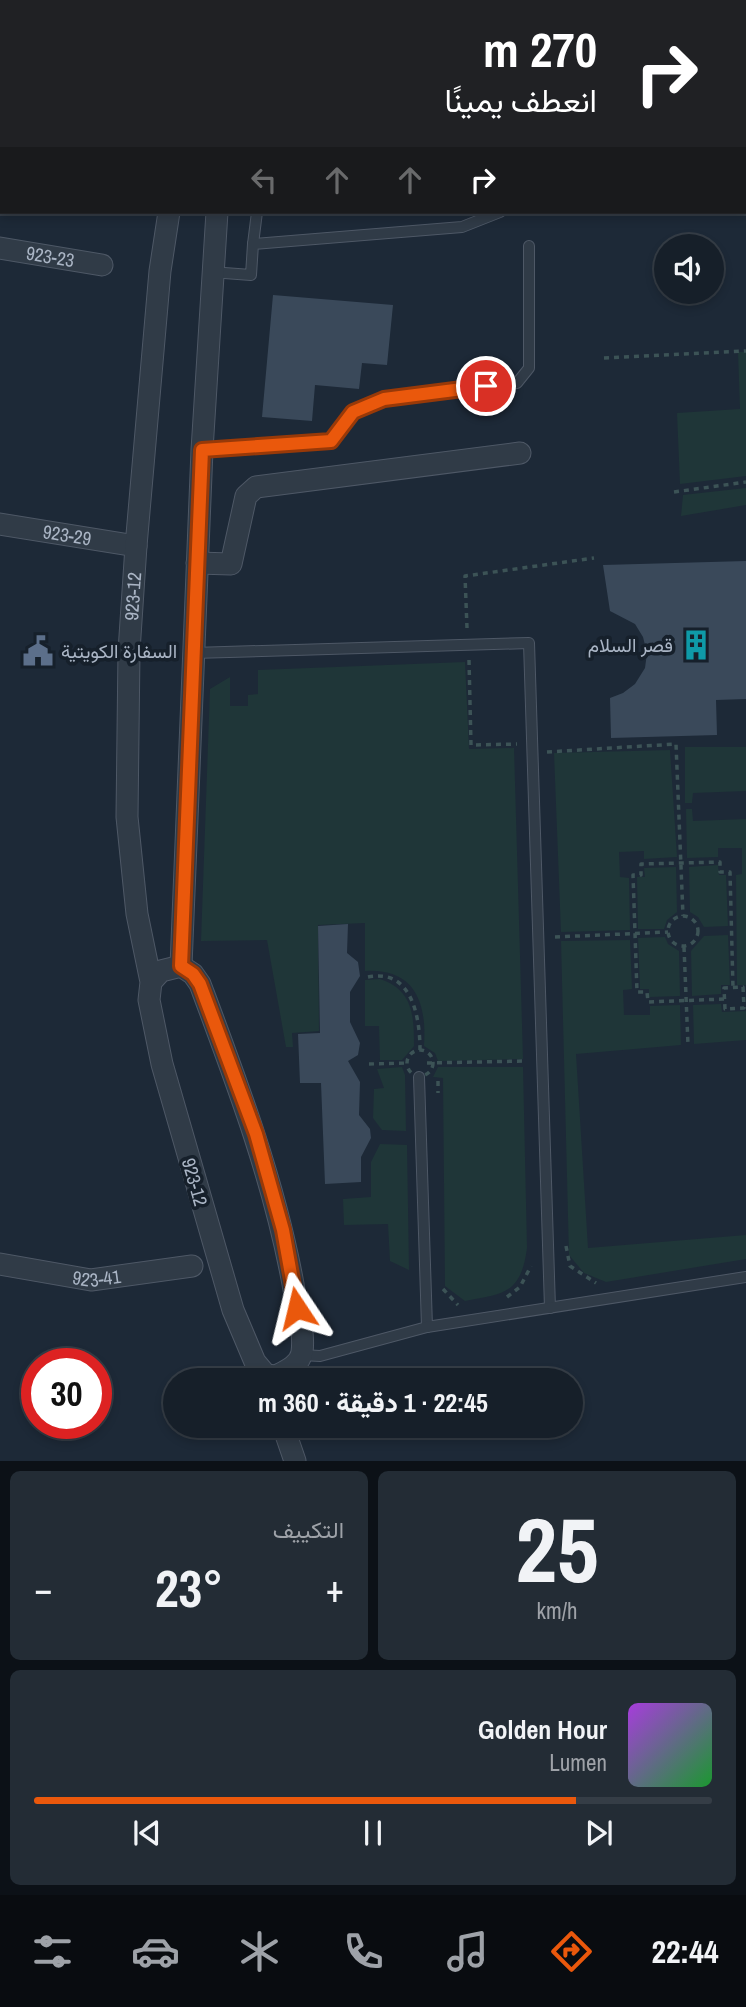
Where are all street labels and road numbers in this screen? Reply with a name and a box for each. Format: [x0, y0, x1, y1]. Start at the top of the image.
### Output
street label: 923-23 [24, 240, 76, 273]
street label: 923-29 [41, 518, 93, 552]
street label: 923-12 [118, 571, 147, 622]
street label: 923-12 [176, 1155, 214, 1209]
street label: 923-41 [70, 1263, 123, 1293]

